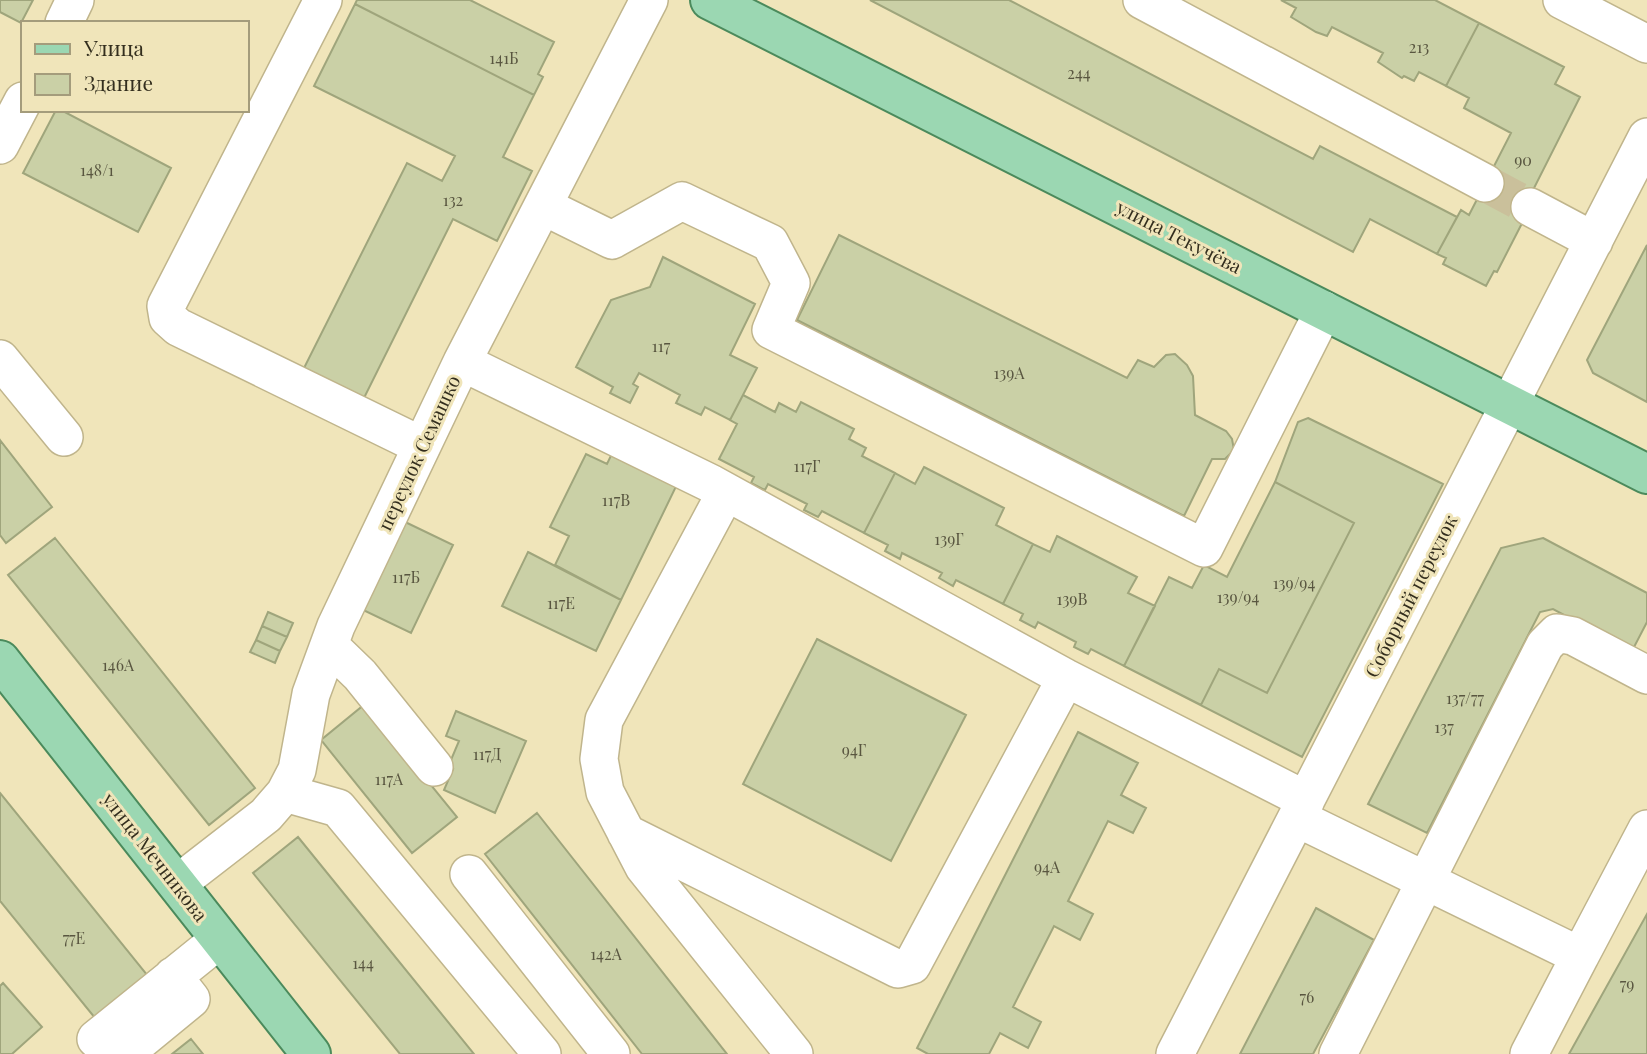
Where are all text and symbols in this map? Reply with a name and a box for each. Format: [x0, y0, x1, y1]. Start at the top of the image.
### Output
legend [21, 21, 248, 112]
text: Улица [83, 33, 145, 61]
house number: 213 [1409, 36, 1429, 57]
house number: 141Б [489, 47, 519, 68]
house number: 244 [1067, 62, 1091, 83]
text: Здание [84, 68, 153, 96]
house number: 90 [1514, 149, 1532, 170]
house number: 148/1 [80, 159, 114, 180]
house number: 132 [443, 189, 463, 210]
street label: улица Текучёва [1112, 193, 1247, 279]
house number: 117 [652, 335, 671, 356]
house number: 139А [993, 362, 1025, 383]
street label: переулок Семашко [371, 371, 466, 534]
house number: 117Г [794, 455, 821, 476]
house number: 117В [602, 489, 630, 510]
street label: Соборный переулок [1358, 510, 1462, 681]
house number: 139Г [934, 528, 964, 549]
house number: 117Б [392, 566, 420, 587]
house number: 139/94 [1273, 572, 1315, 593]
house number: 139/94 [1217, 586, 1259, 607]
house number: 139В [1057, 588, 1088, 609]
house number: 117Е [547, 592, 575, 613]
house number: 146А [102, 654, 135, 675]
house number: 137/77 [1446, 687, 1485, 708]
house number: 137 [1434, 716, 1454, 737]
house number: 94Г [842, 739, 867, 760]
house number: 117Д [473, 743, 501, 764]
house number: 117А [375, 768, 404, 789]
street label: улица Мечникова [97, 786, 215, 927]
house number: 94А [1034, 856, 1061, 877]
house number: 77Е [63, 927, 85, 948]
house number: 142А [590, 943, 623, 964]
house number: 144 [352, 952, 374, 973]
house number: 79 [1620, 973, 1634, 994]
house number: 76 [1300, 986, 1314, 1007]

